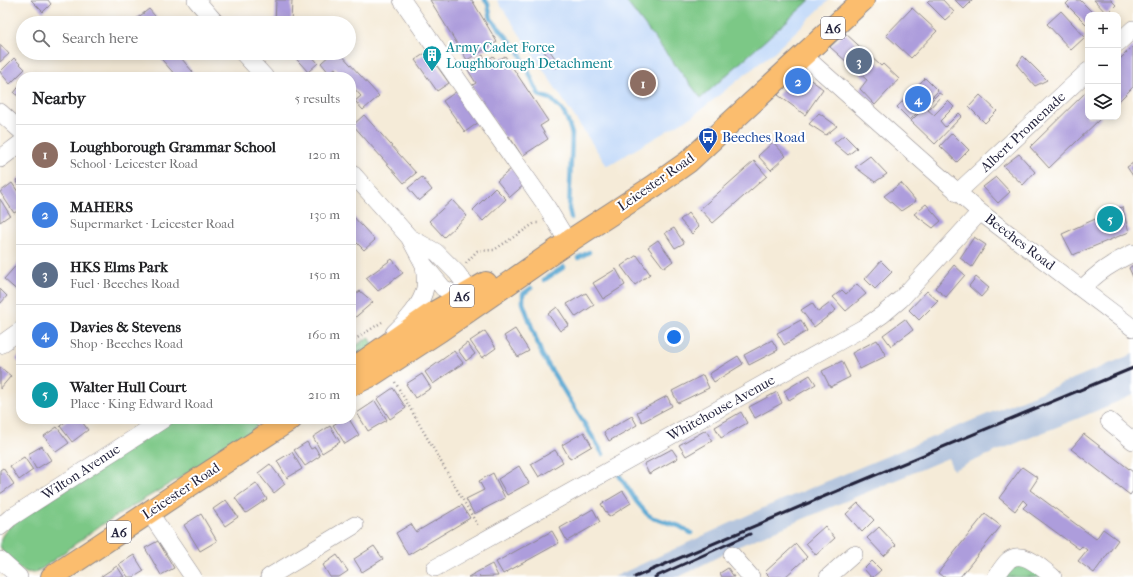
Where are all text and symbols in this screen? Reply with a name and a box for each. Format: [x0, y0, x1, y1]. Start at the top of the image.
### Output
map controls [1085, 12, 1121, 120]
button: + [1085, 12, 1121, 48]
search box [16, 16, 356, 60]
road number: A6 [821, 17, 845, 39]
icon: search [30, 27, 52, 49]
text: Search here [62, 29, 138, 47]
place label: Army Cadet Force Loughborough Detachment [445, 39, 613, 72]
building icon: Army Cadet Force Loughborough Detachment [421, 44, 443, 72]
pin: 3 [846, 46, 872, 76]
button: − [1085, 48, 1121, 84]
pin: 2 [785, 66, 811, 96]
pin: 1 [630, 68, 656, 98]
pin: 4 [905, 84, 931, 114]
button: layers [1085, 84, 1121, 120]
text: Nearby [32, 88, 86, 108]
street label: Albert Promenade [976, 88, 1069, 176]
text: 5 results [295, 91, 340, 106]
bus stop icon: Beeches Road [697, 126, 719, 154]
place label: Beeches Road [722, 129, 806, 146]
text: Loughborough Grammar School [70, 138, 276, 156]
text: 1 [43, 147, 47, 162]
text: 120 m [308, 147, 340, 162]
street label: Leicester Road [614, 149, 698, 215]
text: School · Leicester Road [70, 156, 198, 171]
text: MAHERS [70, 198, 133, 216]
pin: 5 [1097, 204, 1123, 234]
text: 2 [42, 207, 48, 222]
text: 130 m [309, 207, 340, 222]
street label: Beeches Road [982, 210, 1059, 274]
text: Supermarket · Leicester Road [70, 216, 234, 231]
text: HKS Elms Park [70, 258, 168, 276]
text: 3 [42, 267, 48, 282]
text: 150 m [309, 267, 340, 282]
text: Fuel · Beeches Road [70, 276, 180, 291]
road number: A6 [450, 285, 474, 307]
text: Davies & Stevens [70, 318, 181, 336]
text: 4 [41, 327, 49, 342]
text: 160 m [308, 327, 340, 342]
your location [664, 327, 684, 347]
text: Shop · Beeches Road [70, 336, 183, 351]
street label: Whitehouse Avenue [663, 371, 778, 445]
text: Walter Hull Court [70, 378, 187, 396]
text: 5 [42, 387, 48, 402]
text: 210 m [308, 387, 340, 402]
text: Place · King Edward Road [70, 396, 213, 411]
street label: Wilton Avenue [38, 440, 123, 504]
street label: Leicester Road [139, 459, 223, 523]
road number: A6 [107, 521, 131, 543]

